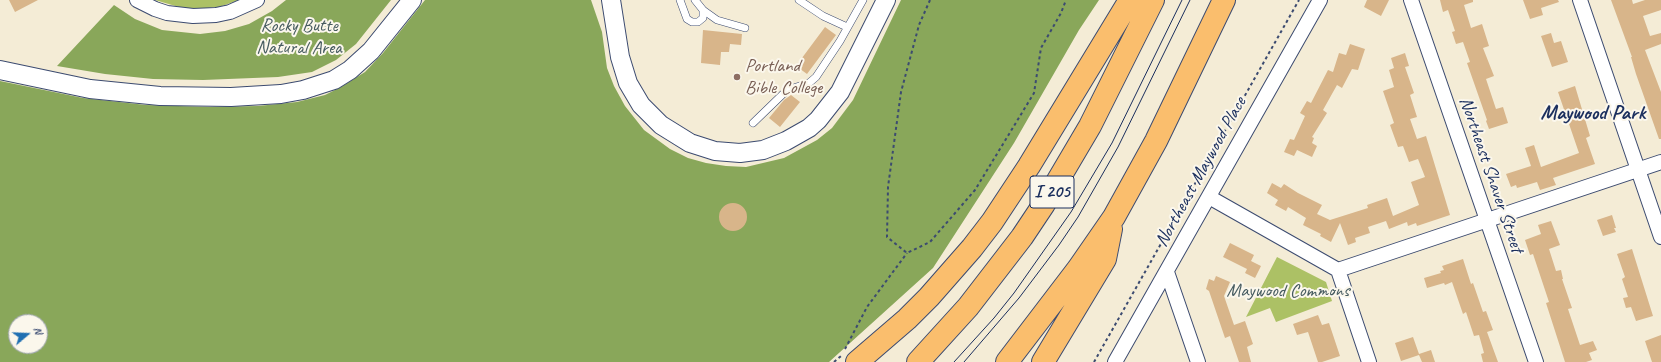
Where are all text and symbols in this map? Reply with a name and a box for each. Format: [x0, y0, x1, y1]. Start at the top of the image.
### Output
park label: Rocky Butte Natural Area [256, 15, 342, 59]
place label: Portland Bible College [745, 55, 822, 99]
marker: Portland Bible College [732, 72, 742, 82]
street label: Northeast Maywood Place [1150, 93, 1252, 251]
street label: Northeast Shaver Street [1454, 94, 1528, 256]
district label: Maywood Park [1541, 100, 1645, 126]
road number: I 205 [1030, 176, 1074, 208]
park label: Maywood Commons [1226, 280, 1350, 302]
north arrow [8, 314, 48, 354]
text: N [31, 325, 46, 336]

